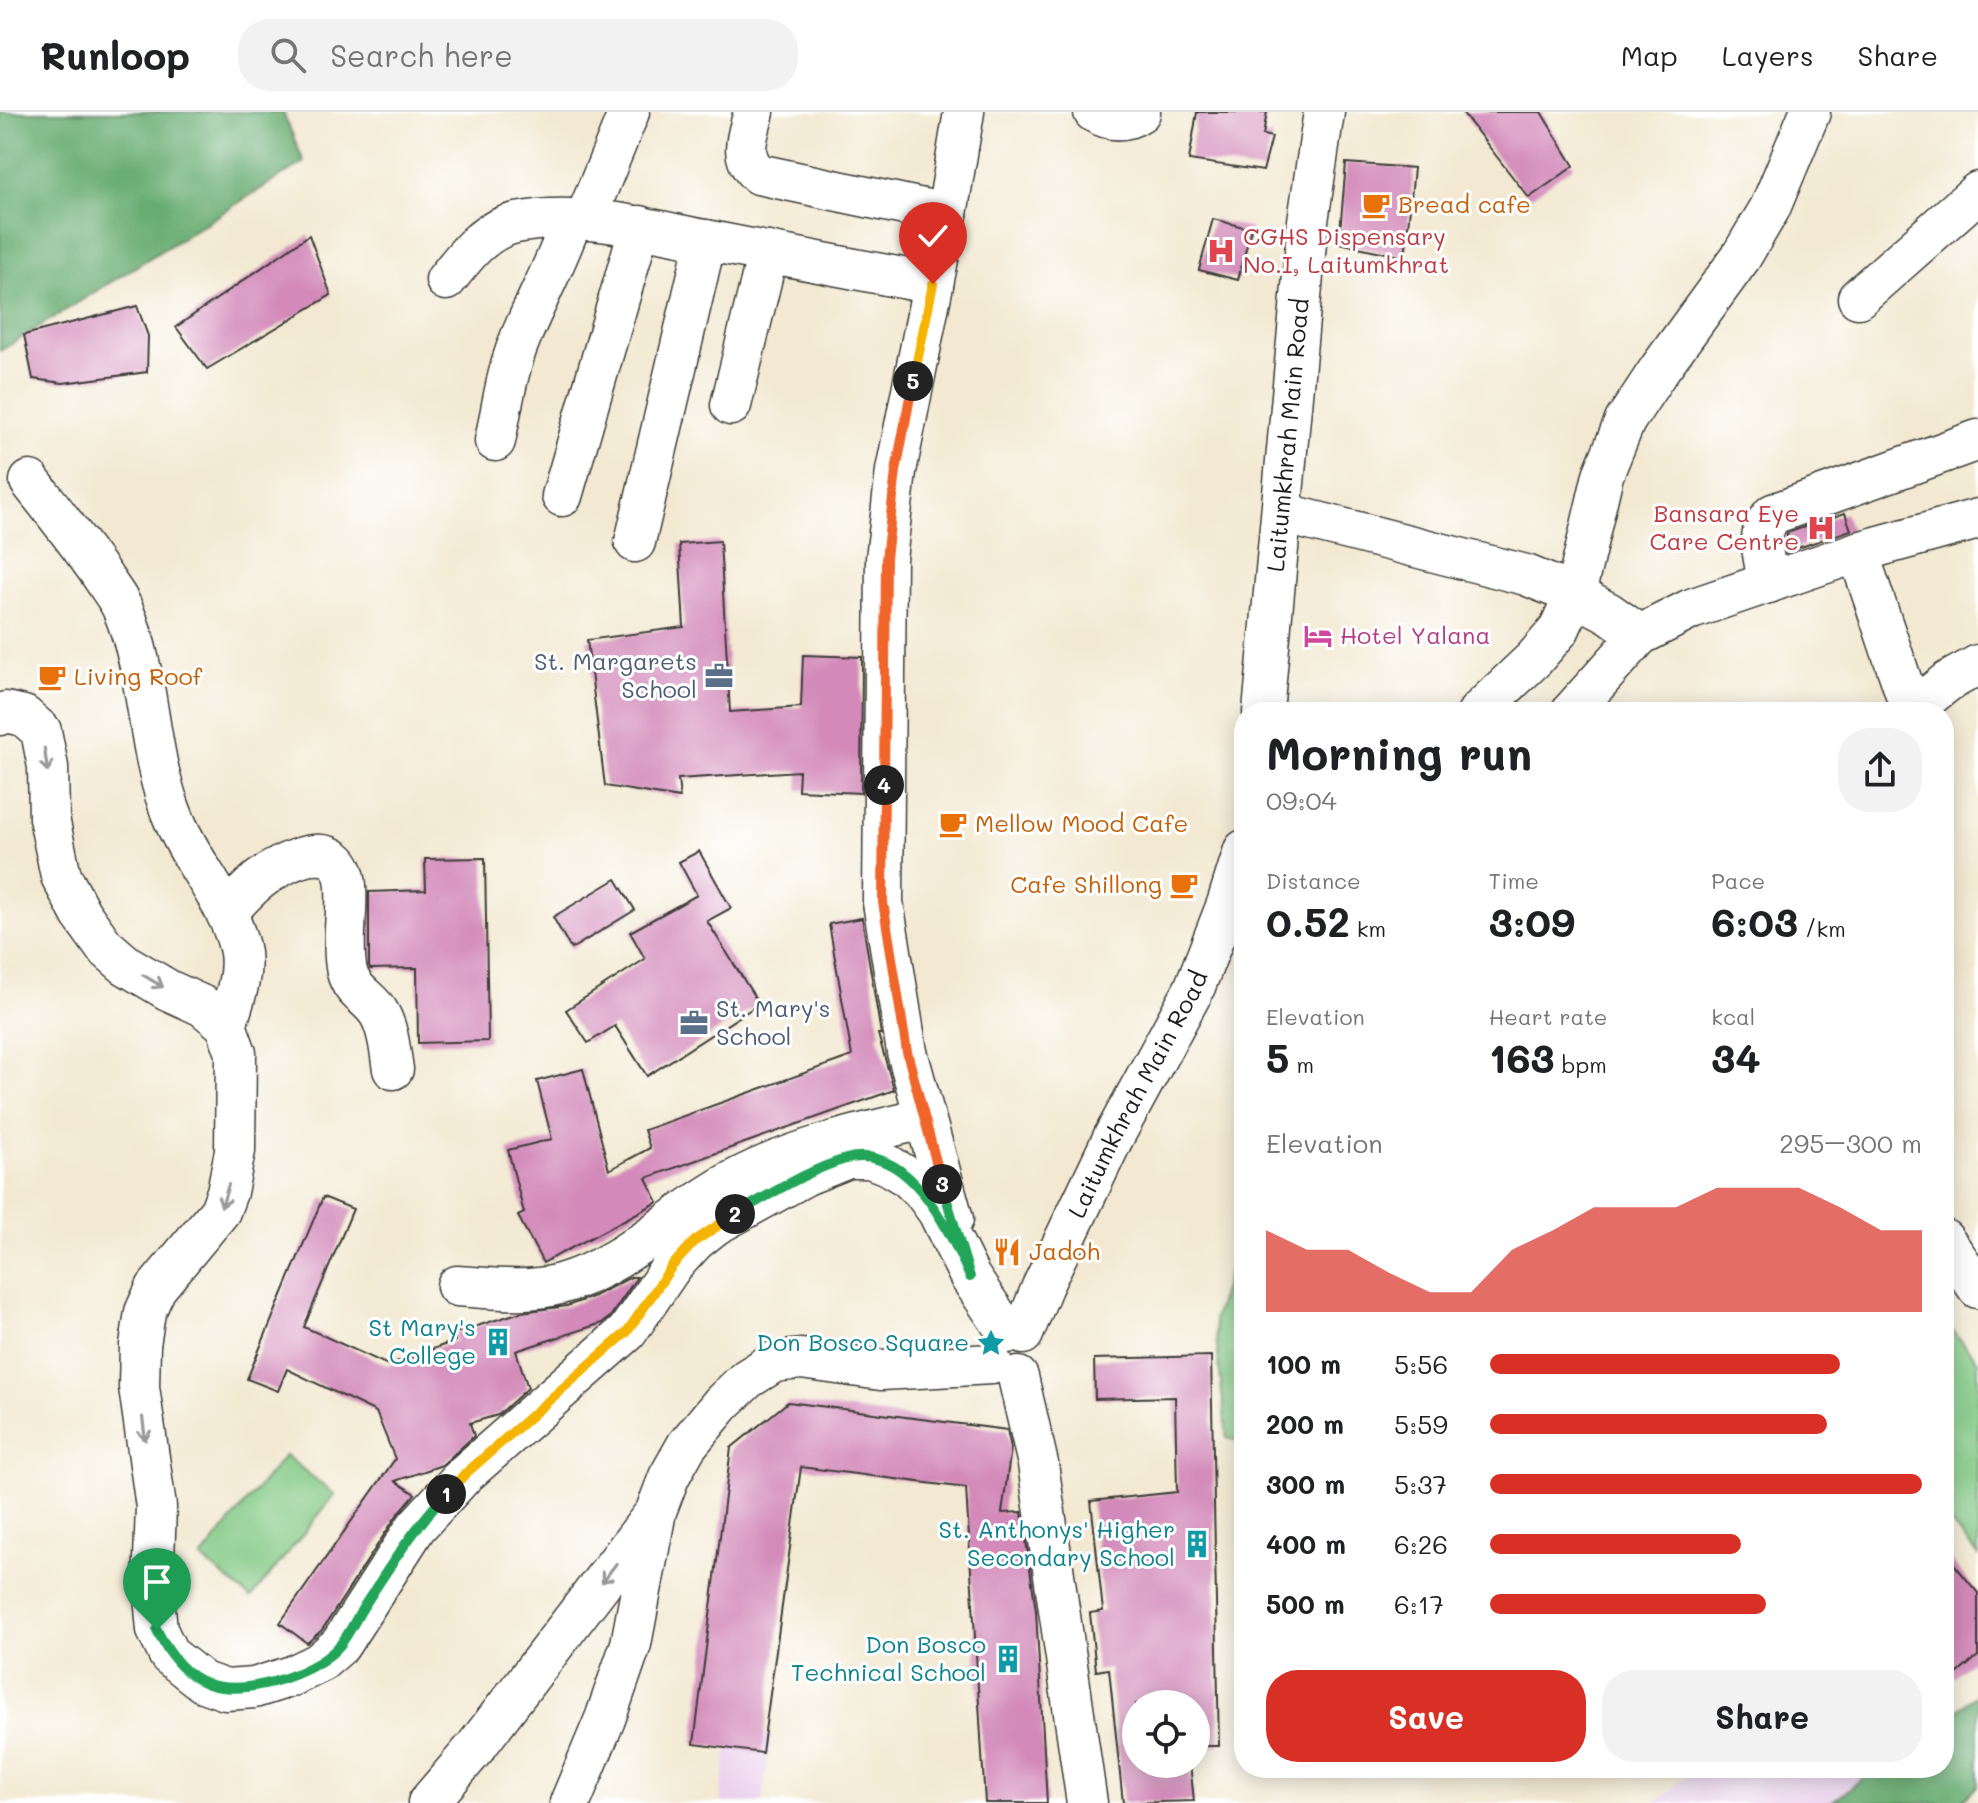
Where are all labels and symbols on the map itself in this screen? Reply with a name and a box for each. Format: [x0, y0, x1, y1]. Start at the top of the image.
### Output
place label: Bread cafe [1398, 188, 1531, 219]
cafe icon: Bread cafe [1361, 190, 1391, 220]
pin [899, 202, 967, 284]
place label: CGHS Dispensary No.I, Laitumkhrat [1243, 220, 1449, 279]
hospital icon: CGHS Dispensary No.I, Laitumkhrat [1206, 236, 1236, 266]
street label: Laitumkhrah Main Road [1259, 297, 1315, 573]
pin: 5 [893, 361, 933, 401]
place label: Bansara Eye Care Centre [1650, 497, 1799, 556]
hospital icon: Bansara Eye Care Centre [1806, 513, 1836, 543]
place label: Hotel Yalana [1340, 619, 1490, 650]
hotel icon: Hotel Yalana [1303, 621, 1333, 651]
place label: St. Margarets School [534, 645, 697, 704]
place label: Living Roof [74, 660, 203, 691]
office icon: St. Margarets School [704, 661, 734, 691]
cafe icon: Living Roof [37, 662, 67, 692]
one-way arrow [39, 747, 54, 772]
pin: 4 [864, 765, 904, 805]
place label: Mellow Mood Cafe [975, 807, 1188, 838]
cafe icon: Mellow Mood Cafe [938, 809, 968, 839]
place label: Cafe Shillong [1010, 868, 1162, 899]
cafe icon: Cafe Shillong [1169, 870, 1199, 900]
street label: Laitumkhrah Main Road [1060, 966, 1214, 1223]
one-way arrow [141, 973, 164, 989]
place label: St. Mary's School [716, 992, 830, 1051]
office icon: St. Mary's School [679, 1008, 709, 1038]
pin: 3 [922, 1164, 962, 1204]
one-way arrow [217, 1183, 231, 1208]
pin: 2 [715, 1194, 755, 1234]
place label: Jadoh [1029, 1235, 1100, 1266]
restaurant icon: Jadoh [992, 1237, 1022, 1267]
place label: St Mary's College [369, 1311, 476, 1370]
place label: Don Bosco Square [757, 1326, 969, 1357]
building icon: St Mary's College [483, 1327, 513, 1357]
place icon: Don Bosco Square [976, 1328, 1006, 1358]
one-way arrow [137, 1416, 152, 1441]
pin: 1 [426, 1474, 466, 1514]
place label: St. Anthonys' Higher Secondary School [939, 1513, 1175, 1572]
building icon: St. Anthonys' Higher Secondary School [1182, 1529, 1212, 1559]
pin [123, 1548, 191, 1630]
one-way arrow [600, 1562, 617, 1584]
place label: Don Bosco Technical School [791, 1628, 986, 1687]
building icon: Don Bosco Technical School [993, 1644, 1023, 1674]

